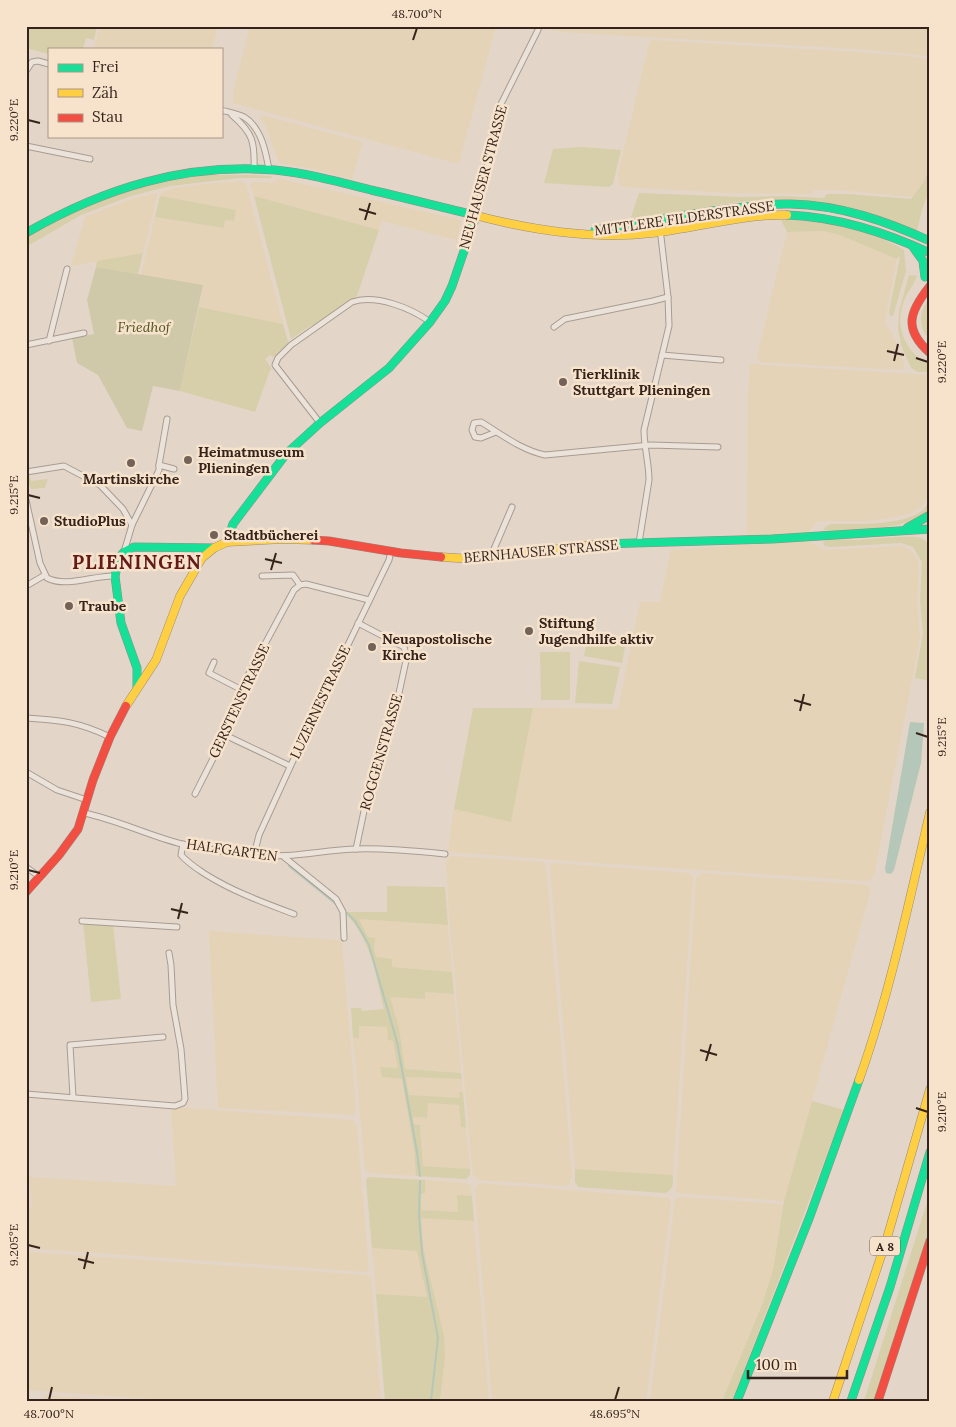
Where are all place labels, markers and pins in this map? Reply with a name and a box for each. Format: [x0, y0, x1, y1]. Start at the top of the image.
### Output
place label: Tierklinik Stuttgart Plieningen [573, 365, 710, 399]
marker: Tierklinik Stuttgart Plieningen [557, 376, 569, 388]
place label: Heimatmuseum Plieningen [198, 443, 304, 477]
marker: Heimatmuseum Plieningen [182, 454, 194, 466]
marker: Martinskirche [125, 457, 137, 469]
place label: Martinskirche [83, 470, 180, 488]
place label: StudioPlus [54, 512, 126, 530]
marker: StudioPlus [38, 515, 50, 527]
place label: Stadtbücherei [224, 526, 319, 544]
marker: Stadtbücherei [208, 529, 220, 541]
place label: Traube [79, 597, 127, 615]
marker: Traube [63, 600, 75, 612]
place label: Stiftung Jugendhilfe aktiv [539, 614, 654, 648]
marker: Stiftung Jugendhilfe aktiv [523, 625, 535, 637]
place label: Neuapostolische Kirche [382, 630, 492, 664]
marker: Neuapostolische Kirche [366, 641, 378, 653]

